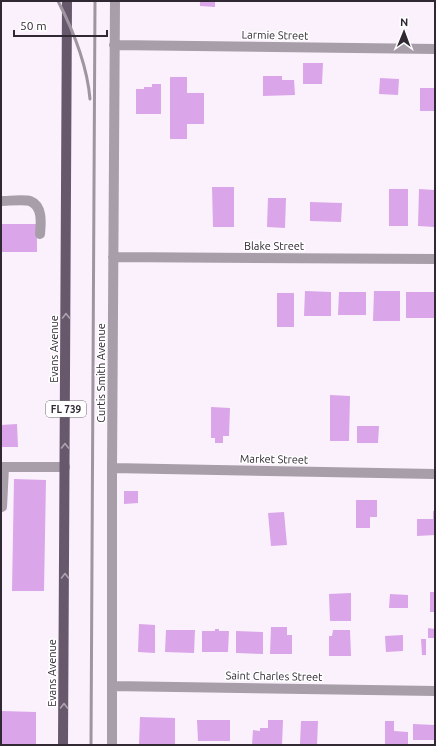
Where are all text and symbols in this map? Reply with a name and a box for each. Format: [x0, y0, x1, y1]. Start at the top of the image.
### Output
scale bar [14, 12, 107, 38]
north arrow [384, 12, 424, 52]
text: N [400, 16, 408, 28]
text: 50 m [20, 19, 47, 32]
street label: Larmie Street [241, 28, 309, 42]
street label: Blake Street [244, 240, 305, 252]
one-way arrow [62, 313, 70, 319]
street label: Evans Avenue [48, 315, 60, 383]
street label: Curtis Smith Avenue [95, 323, 107, 423]
road number: FL 739 [46, 401, 86, 417]
one-way arrow [61, 443, 69, 449]
street label: Market Street [240, 452, 309, 466]
one-way arrow [60, 573, 69, 579]
street label: Evans Avenue [46, 639, 58, 707]
street label: Saint Charles Street [225, 669, 323, 683]
one-way arrow [60, 703, 68, 709]

